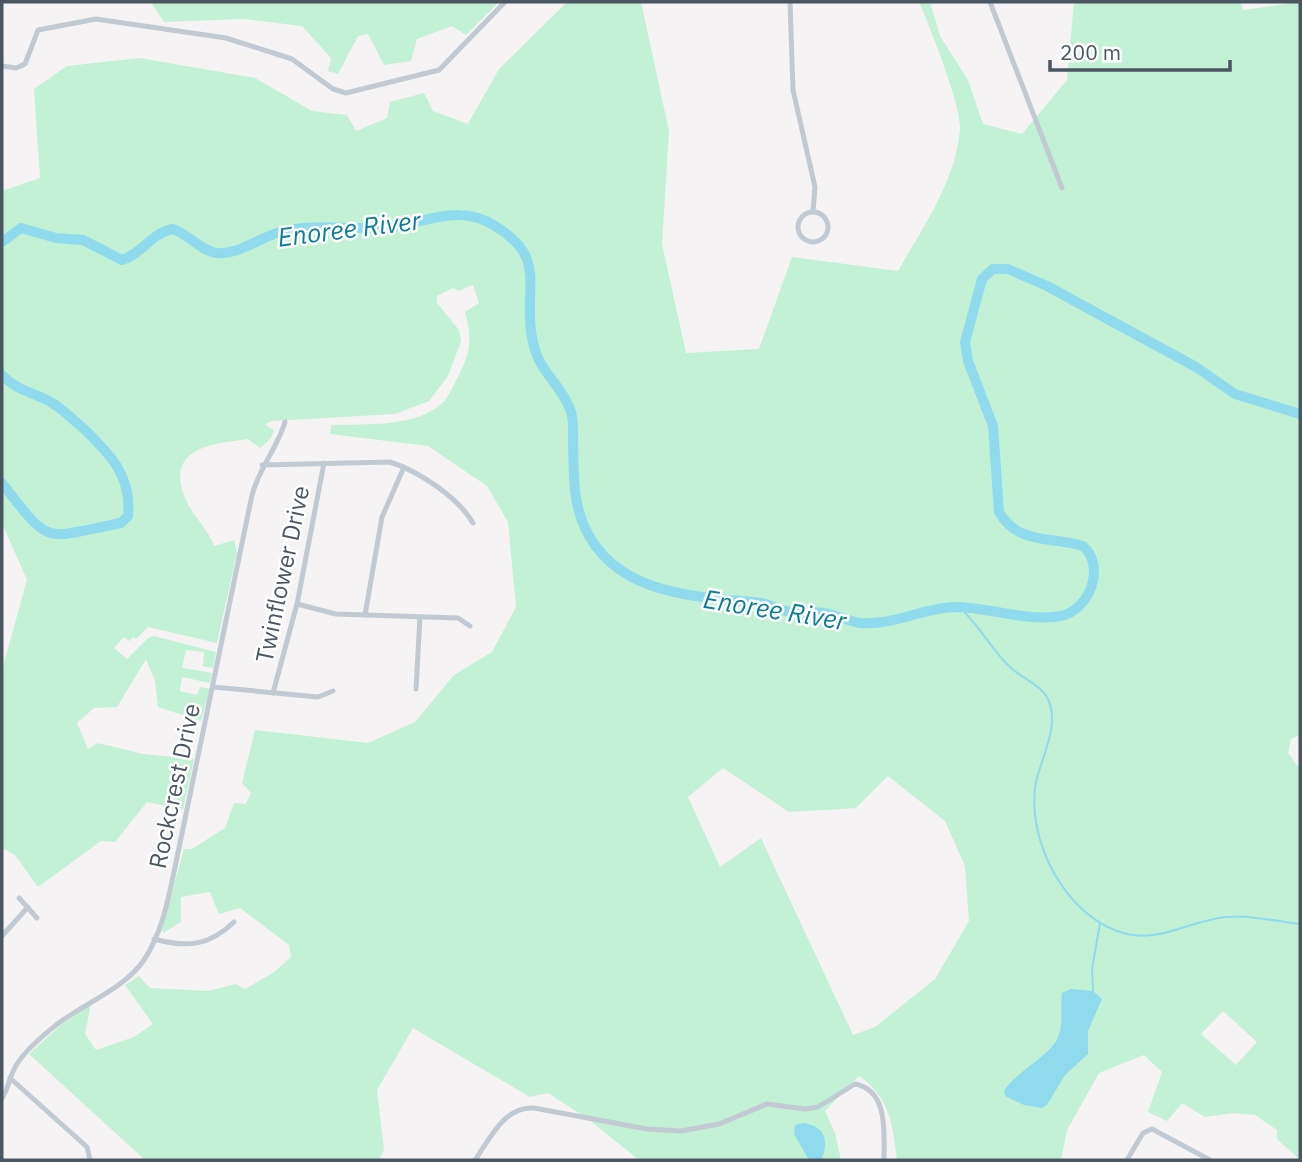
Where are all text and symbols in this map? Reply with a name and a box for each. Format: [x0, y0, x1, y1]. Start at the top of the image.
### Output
scale bar [1050, 28, 1230, 72]
text: 200 m [1060, 38, 1121, 66]
water label: Enoree River [275, 202, 424, 254]
street label: Twinflower Drive [248, 483, 316, 665]
water label: Enoree River [701, 581, 850, 637]
street label: Rockcrest Drive [141, 701, 207, 871]

